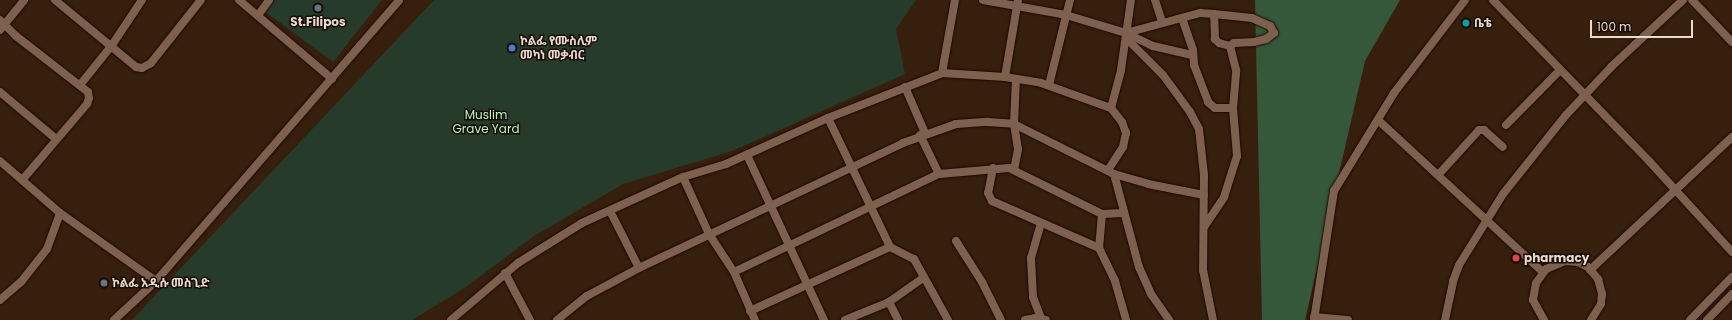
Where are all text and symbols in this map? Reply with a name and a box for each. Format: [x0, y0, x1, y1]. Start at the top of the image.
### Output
marker: St.Filipos [313, 3, 323, 13]
scale bar [1592, 12, 1695, 38]
place label: St.Filipos [290, 15, 346, 29]
place label: ቤቴ [1474, 16, 1492, 30]
marker: ቤቴ [1461, 18, 1471, 28]
text: 100 m [1597, 18, 1631, 35]
place label: ኮልፌ የሙስሊም መካነ መቃብር [520, 34, 597, 62]
marker: ኮልፌ የሙስሊም መካነ መቃብር [507, 43, 517, 53]
park label: Muslim Grave Yard [452, 108, 520, 136]
place label: pharmacy [1524, 251, 1589, 265]
marker: pharmacy [1511, 253, 1521, 263]
place label: ኮልፌ አዲሱ መስጊድ [112, 276, 210, 290]
marker: ኮልፌ አዲሱ መስጊድ [99, 278, 109, 288]

